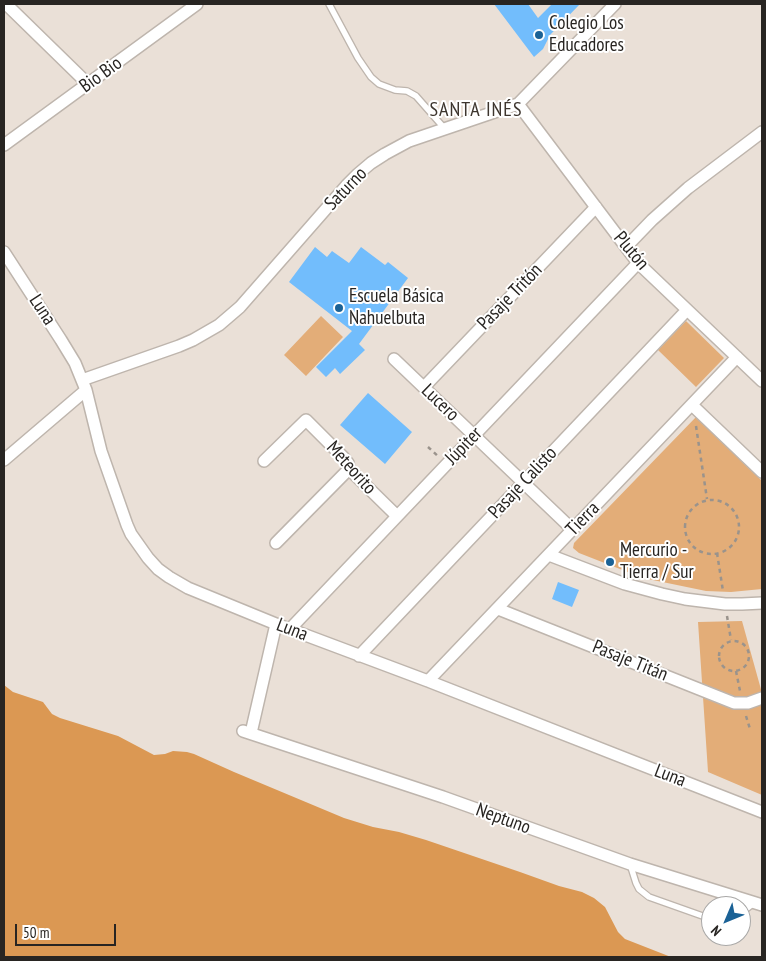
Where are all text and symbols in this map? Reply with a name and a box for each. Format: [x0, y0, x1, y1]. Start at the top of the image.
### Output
place label: Colegio Los Educadores [549, 13, 624, 57]
marker: Colegio Los Educadores [533, 29, 545, 41]
street label: Bio Bio [75, 52, 127, 98]
district label: SANTA INÉS [428, 98, 524, 122]
street label: Saturno [320, 163, 372, 215]
street label: Plutón [608, 227, 654, 275]
street label: Pasaje Tritón [473, 259, 547, 335]
place label: Escuela Básica Nahuelbuta [349, 286, 444, 330]
street label: Luna [24, 290, 60, 330]
marker: Escuela Básica Nahuelbuta [333, 302, 345, 314]
street label: Lucero [416, 380, 464, 426]
street label: Júpiter [441, 422, 487, 470]
street label: Meteorito [321, 437, 381, 499]
street label: Pasaje Calisto [484, 442, 562, 524]
street label: Tierra [561, 497, 605, 541]
place label: Mercurio - Tierra / Sur [620, 540, 694, 584]
marker: Mercurio - Tierra / Sur [604, 556, 616, 568]
street label: Luna [273, 614, 311, 646]
street label: Pasaje Titán [589, 636, 671, 686]
street label: Luna [651, 760, 689, 792]
street label: Neptuno [473, 799, 533, 839]
north arrow [701, 896, 751, 946]
scale bar [18, 914, 119, 946]
text: N [707, 922, 725, 940]
text: 50 m [23, 923, 49, 942]

